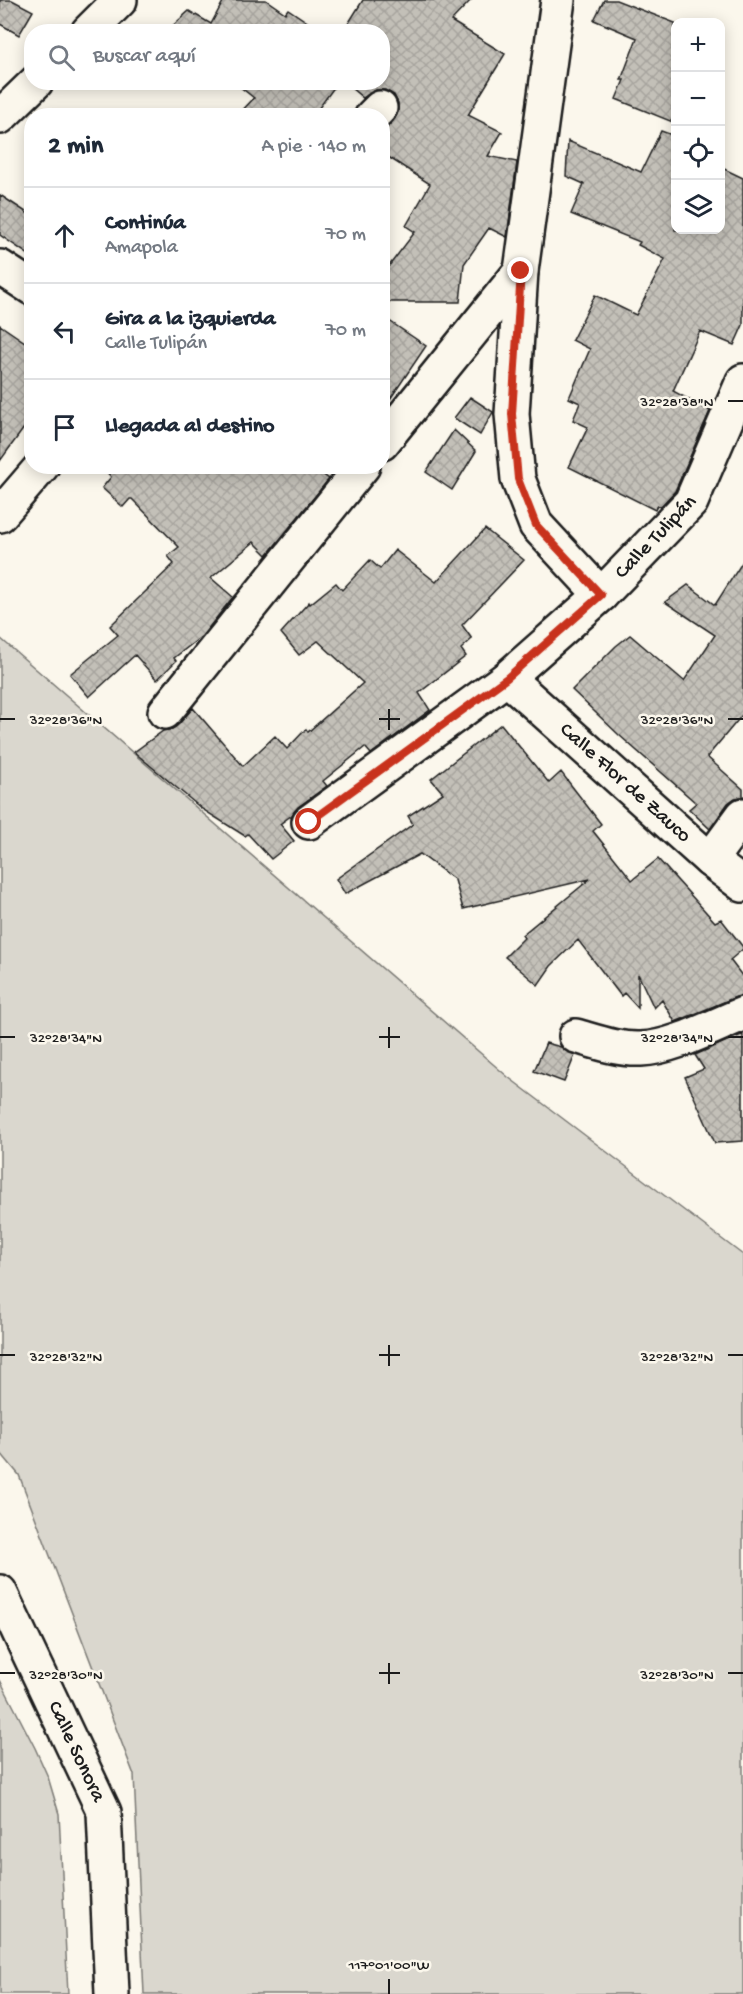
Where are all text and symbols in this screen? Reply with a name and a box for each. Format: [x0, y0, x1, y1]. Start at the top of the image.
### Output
map controls [671, 18, 725, 234]
button: + [671, 18, 725, 72]
search box [24, 24, 390, 90]
icon: search [45, 41, 78, 74]
text: Buscar aquí [93, 44, 196, 70]
button: − [671, 72, 725, 126]
button: locate [671, 126, 725, 180]
text: 2 min [48, 132, 103, 163]
text: A pie · 140 m [261, 136, 366, 159]
button: layers [671, 180, 725, 234]
text: Continúa [105, 211, 186, 237]
icon: ahead [48, 219, 81, 252]
text: 70 m [325, 224, 366, 247]
text: Amapola [105, 237, 178, 260]
route end [507, 257, 533, 283]
text: Gira a la izquierda [105, 307, 276, 333]
icon: left [48, 315, 81, 348]
text: 70 m [325, 320, 366, 343]
text: Calle Tulipán [105, 333, 207, 356]
text: 32°28'38"N [639, 394, 714, 412]
icon: arrive [48, 411, 81, 444]
text: Llegada al destino [105, 414, 275, 440]
street label: Calle Tulipán [610, 490, 703, 585]
text: 32°28'36"N [29, 712, 103, 730]
text: 32°28'36"N [640, 712, 714, 730]
street label: Calle Flor de Zauco [554, 718, 696, 849]
route start [295, 808, 321, 834]
text: 32°28'34"N [29, 1030, 102, 1048]
text: 32°28'34"N [640, 1030, 713, 1048]
text: 32°28'32"N [29, 1349, 102, 1367]
text: 32°28'32"N [640, 1349, 713, 1367]
text: 32°28'30"N [28, 1667, 103, 1685]
text: 32°28'30"N [639, 1667, 714, 1685]
street label: Calle Sonora [41, 1697, 111, 1808]
text: 117°01'00"W [347, 1957, 430, 1975]

